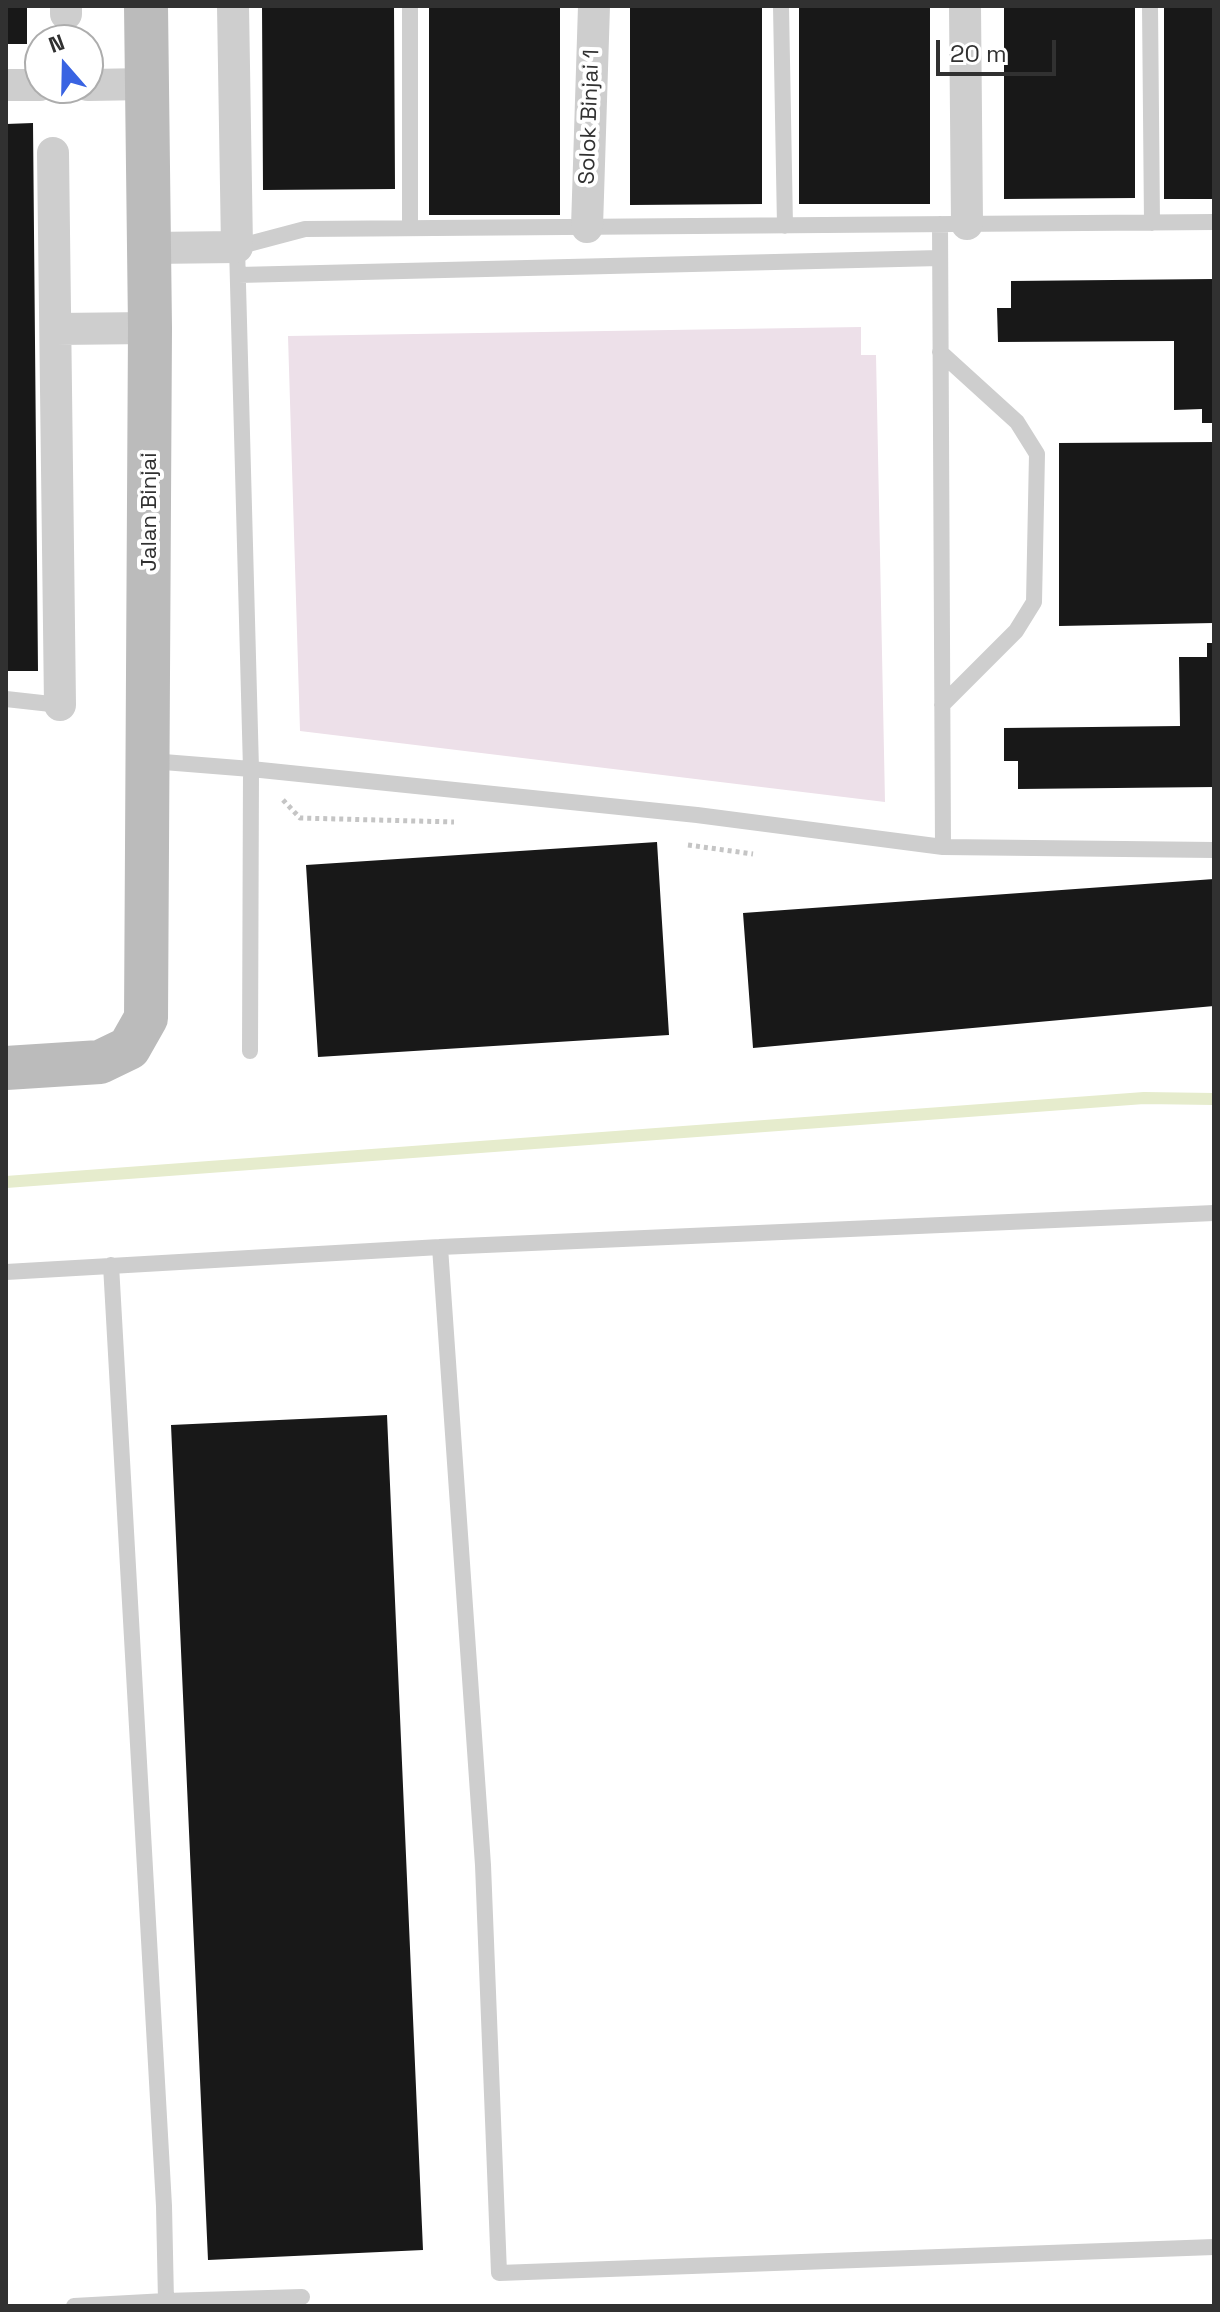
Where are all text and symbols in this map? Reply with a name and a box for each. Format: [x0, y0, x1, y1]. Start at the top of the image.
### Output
north arrow [24, 24, 104, 104]
scale bar [940, 24, 1060, 74]
text: N [45, 28, 68, 59]
text: 20 m [950, 38, 1007, 69]
street label: Solok Binjai 1 [574, 49, 606, 185]
street label: Jalan Binjai [137, 452, 163, 572]

